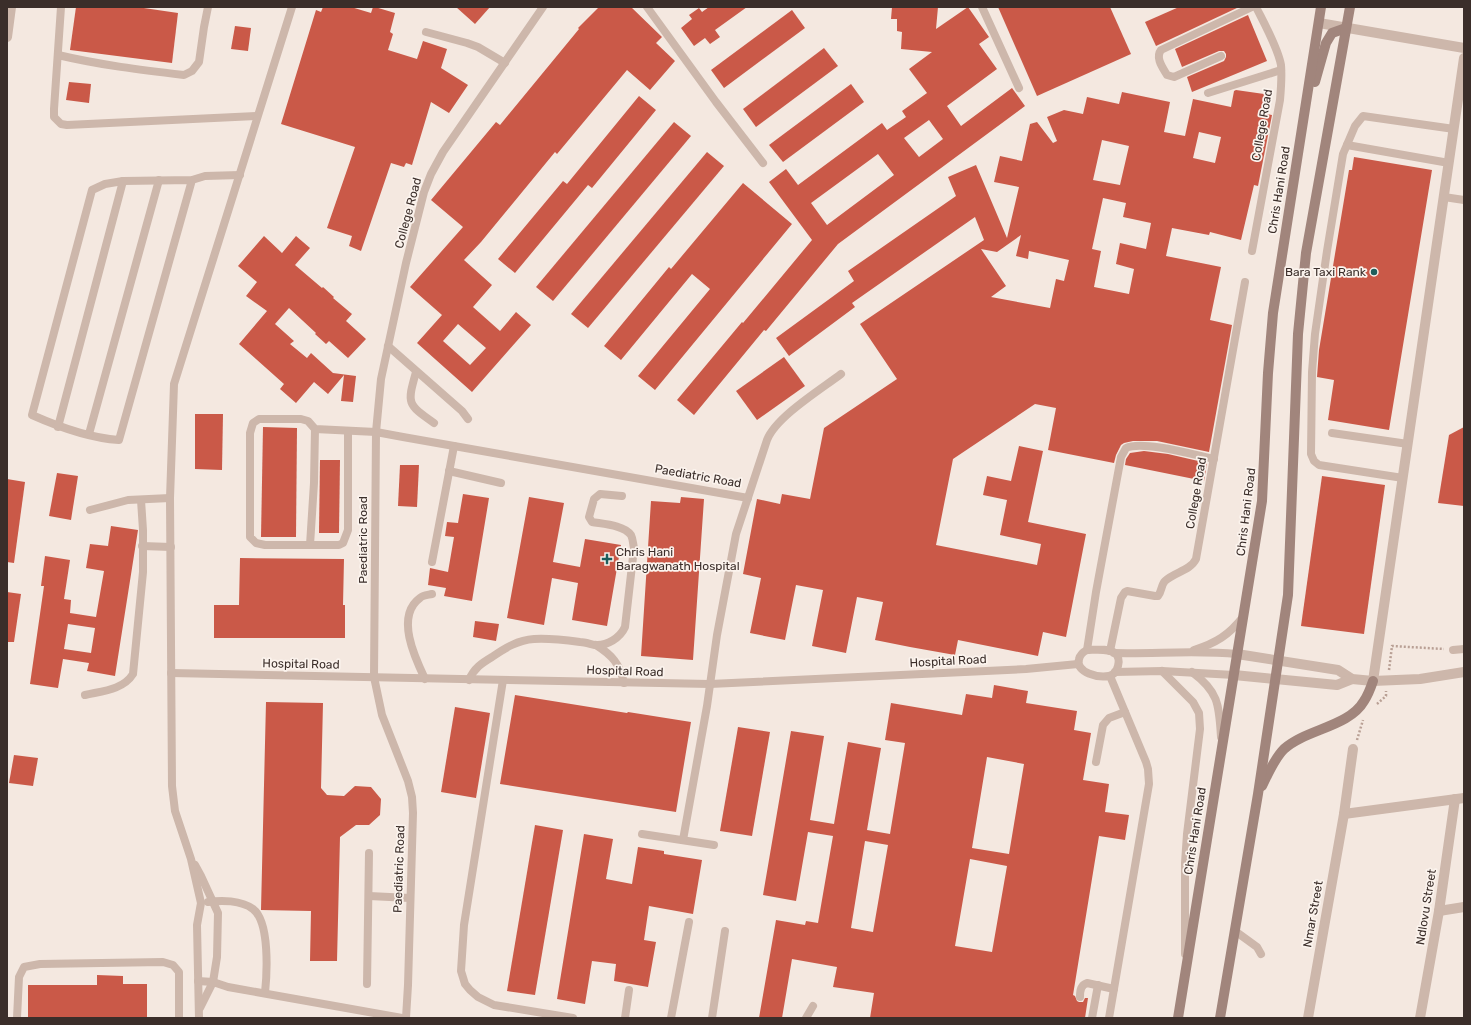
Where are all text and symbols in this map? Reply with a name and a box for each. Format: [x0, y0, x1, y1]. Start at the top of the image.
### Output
street label: College Road [1249, 88, 1275, 162]
street label: Chris Hani Road [1265, 145, 1293, 235]
street label: College Road [392, 176, 424, 250]
place label: Bara Taxi Rank [1285, 265, 1367, 279]
marker: Bara Taxi Rank [1369, 267, 1379, 277]
street label: College Road [1183, 456, 1209, 530]
street label: Paediatric Road [654, 461, 742, 491]
street label: Chris Hani Road [1234, 467, 1258, 557]
street label: Paediatric Road [356, 496, 370, 584]
place label: Chris Hani Baragwanath Hospital [616, 545, 740, 573]
marker: Chris Hani Baragwanath Hospital [601, 553, 613, 565]
street label: Hospital Road [909, 652, 987, 670]
street label: Hospital Road [262, 656, 340, 672]
street label: Hospital Road [586, 663, 664, 679]
street label: Chris Hani Road [1181, 786, 1209, 876]
street label: Paediatric Road [390, 825, 408, 913]
street label: Ndlovu Street [1413, 868, 1439, 946]
street label: Nmar Street [1300, 879, 1326, 948]

